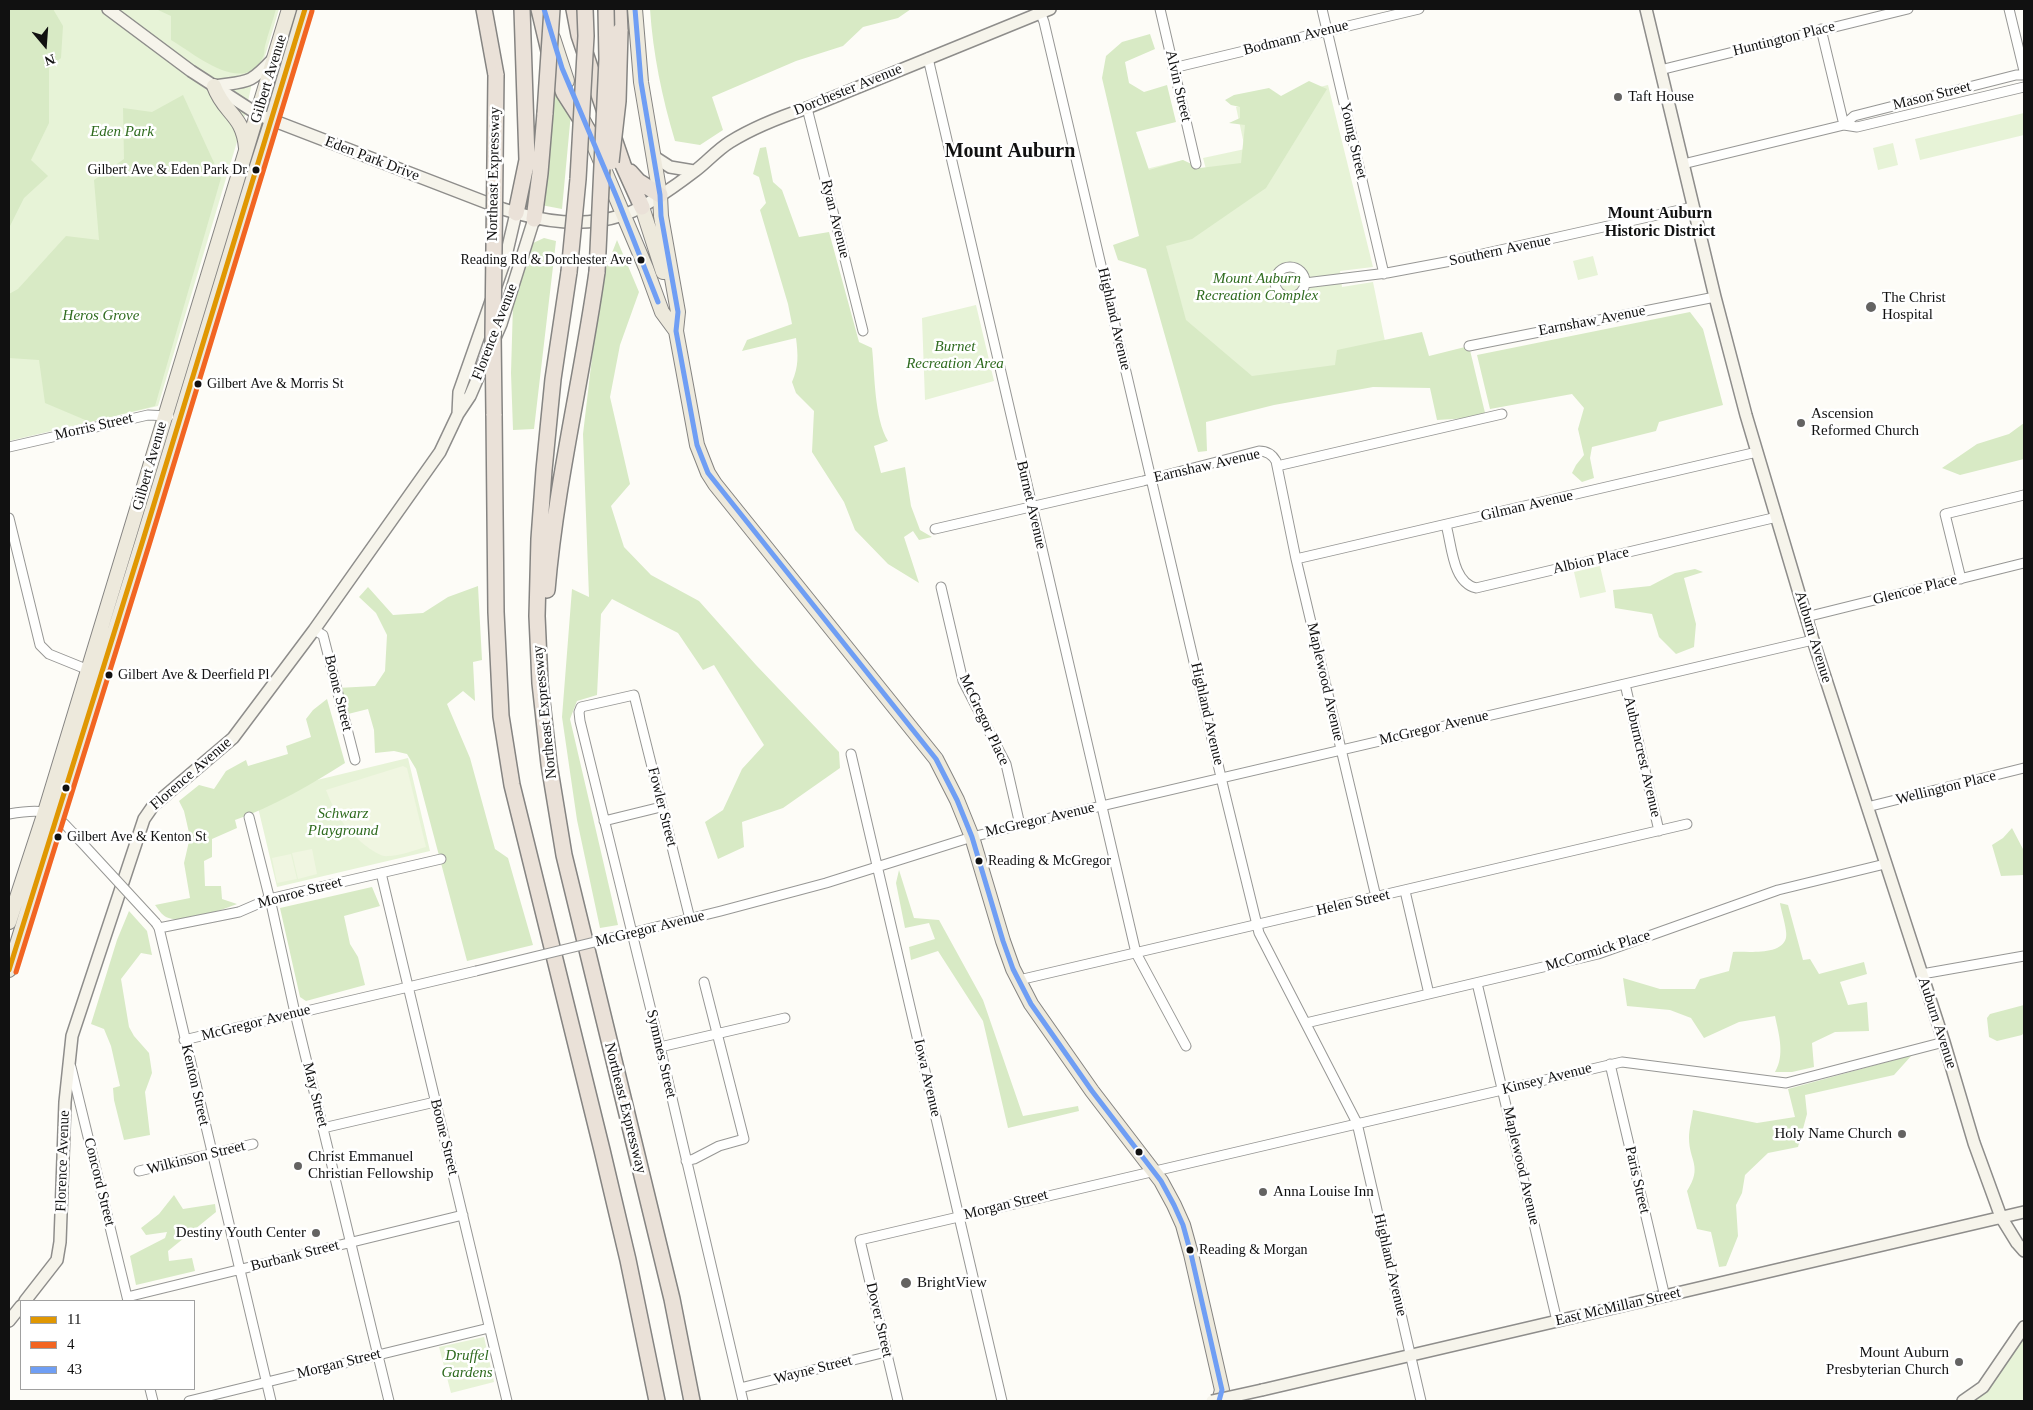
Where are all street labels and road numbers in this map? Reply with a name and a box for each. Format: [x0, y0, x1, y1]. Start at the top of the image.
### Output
street label: Bodmann Avenue [1242, 16, 1350, 60]
street label: Huntington Place [1731, 18, 1837, 60]
street label: Gilbert Avenue [247, 32, 291, 126]
street label: Alvin Street [1161, 48, 1195, 124]
street label: Dorchester Avenue [791, 60, 905, 120]
street label: Mason Street [1891, 78, 1973, 114]
street label: Young Street [1335, 101, 1371, 181]
street label: Northeast Expressway [484, 107, 504, 241]
street label: Eden Park Drive [322, 133, 422, 185]
street label: Ryan Avenue [817, 178, 853, 260]
street label: Southern Avenue [1448, 231, 1552, 271]
street label: Highland Avenue [1093, 266, 1135, 372]
street label: Florence Avenue [468, 281, 522, 383]
street label: Earnshaw Avenue [1537, 302, 1647, 340]
street label: Morris Street [53, 409, 135, 445]
street label: Gilbert Avenue [129, 419, 171, 513]
street label: Earnshaw Avenue [1152, 445, 1262, 487]
street label: Burnet Avenue [1012, 459, 1050, 551]
street label: Gilman Avenue [1479, 487, 1575, 525]
street label: Albion Place [1551, 543, 1631, 579]
street label: Glencoe Place [1871, 571, 1959, 609]
street label: Auburn Avenue [1790, 589, 1836, 685]
street label: Maplewood Avenue [1303, 621, 1347, 743]
street label: Northeast Expressway [529, 644, 561, 780]
street label: Boone Street [320, 653, 356, 733]
street label: Highland Avenue [1186, 661, 1228, 767]
street label: McGregor Place [955, 671, 1013, 769]
street label: Auburncrest Avenue [1619, 695, 1665, 819]
street label: McGregor Avenue [1378, 707, 1490, 749]
street label: Florence Avenue [147, 734, 235, 814]
street label: Fowler Street [643, 765, 681, 849]
street label: Wellington Place [1894, 767, 1998, 809]
street label: McGregor Avenue [984, 799, 1096, 841]
street label: Monroe Street [256, 873, 344, 913]
street label: Helen Street [1315, 886, 1391, 920]
street label: McGregor Avenue [594, 907, 706, 951]
street label: McCormick Place [1543, 926, 1653, 976]
street label: Auburn Avenue [1914, 975, 1960, 1071]
street label: McGregor Avenue [200, 1001, 312, 1045]
street label: Symmes Street [642, 1008, 680, 1100]
street label: Iowa Avenue [909, 1037, 945, 1119]
street label: Northeast Expressway [600, 1041, 650, 1175]
street label: Kenton Street [177, 1043, 213, 1127]
street label: Kinsey Avenue [1500, 1059, 1594, 1099]
street label: May Street [298, 1061, 332, 1129]
street label: Boone Street [426, 1097, 462, 1177]
street label: Maplewood Avenue [1499, 1105, 1543, 1227]
street label: Florence Avenue [52, 1110, 74, 1212]
street label: Concord Street [79, 1136, 119, 1228]
street label: Wilkinson Street [145, 1137, 247, 1179]
street label: Paris Street [1620, 1144, 1654, 1216]
street label: Morgan Street [962, 1186, 1050, 1224]
street label: Highland Avenue [1369, 1212, 1411, 1318]
street label: Burbank Street [249, 1236, 341, 1276]
street label: Dover Street [862, 1281, 896, 1359]
street label: East McMillan Street [1553, 1284, 1683, 1330]
street label: Morgan Street [295, 1345, 383, 1383]
street label: Wayne Street [772, 1352, 854, 1388]

